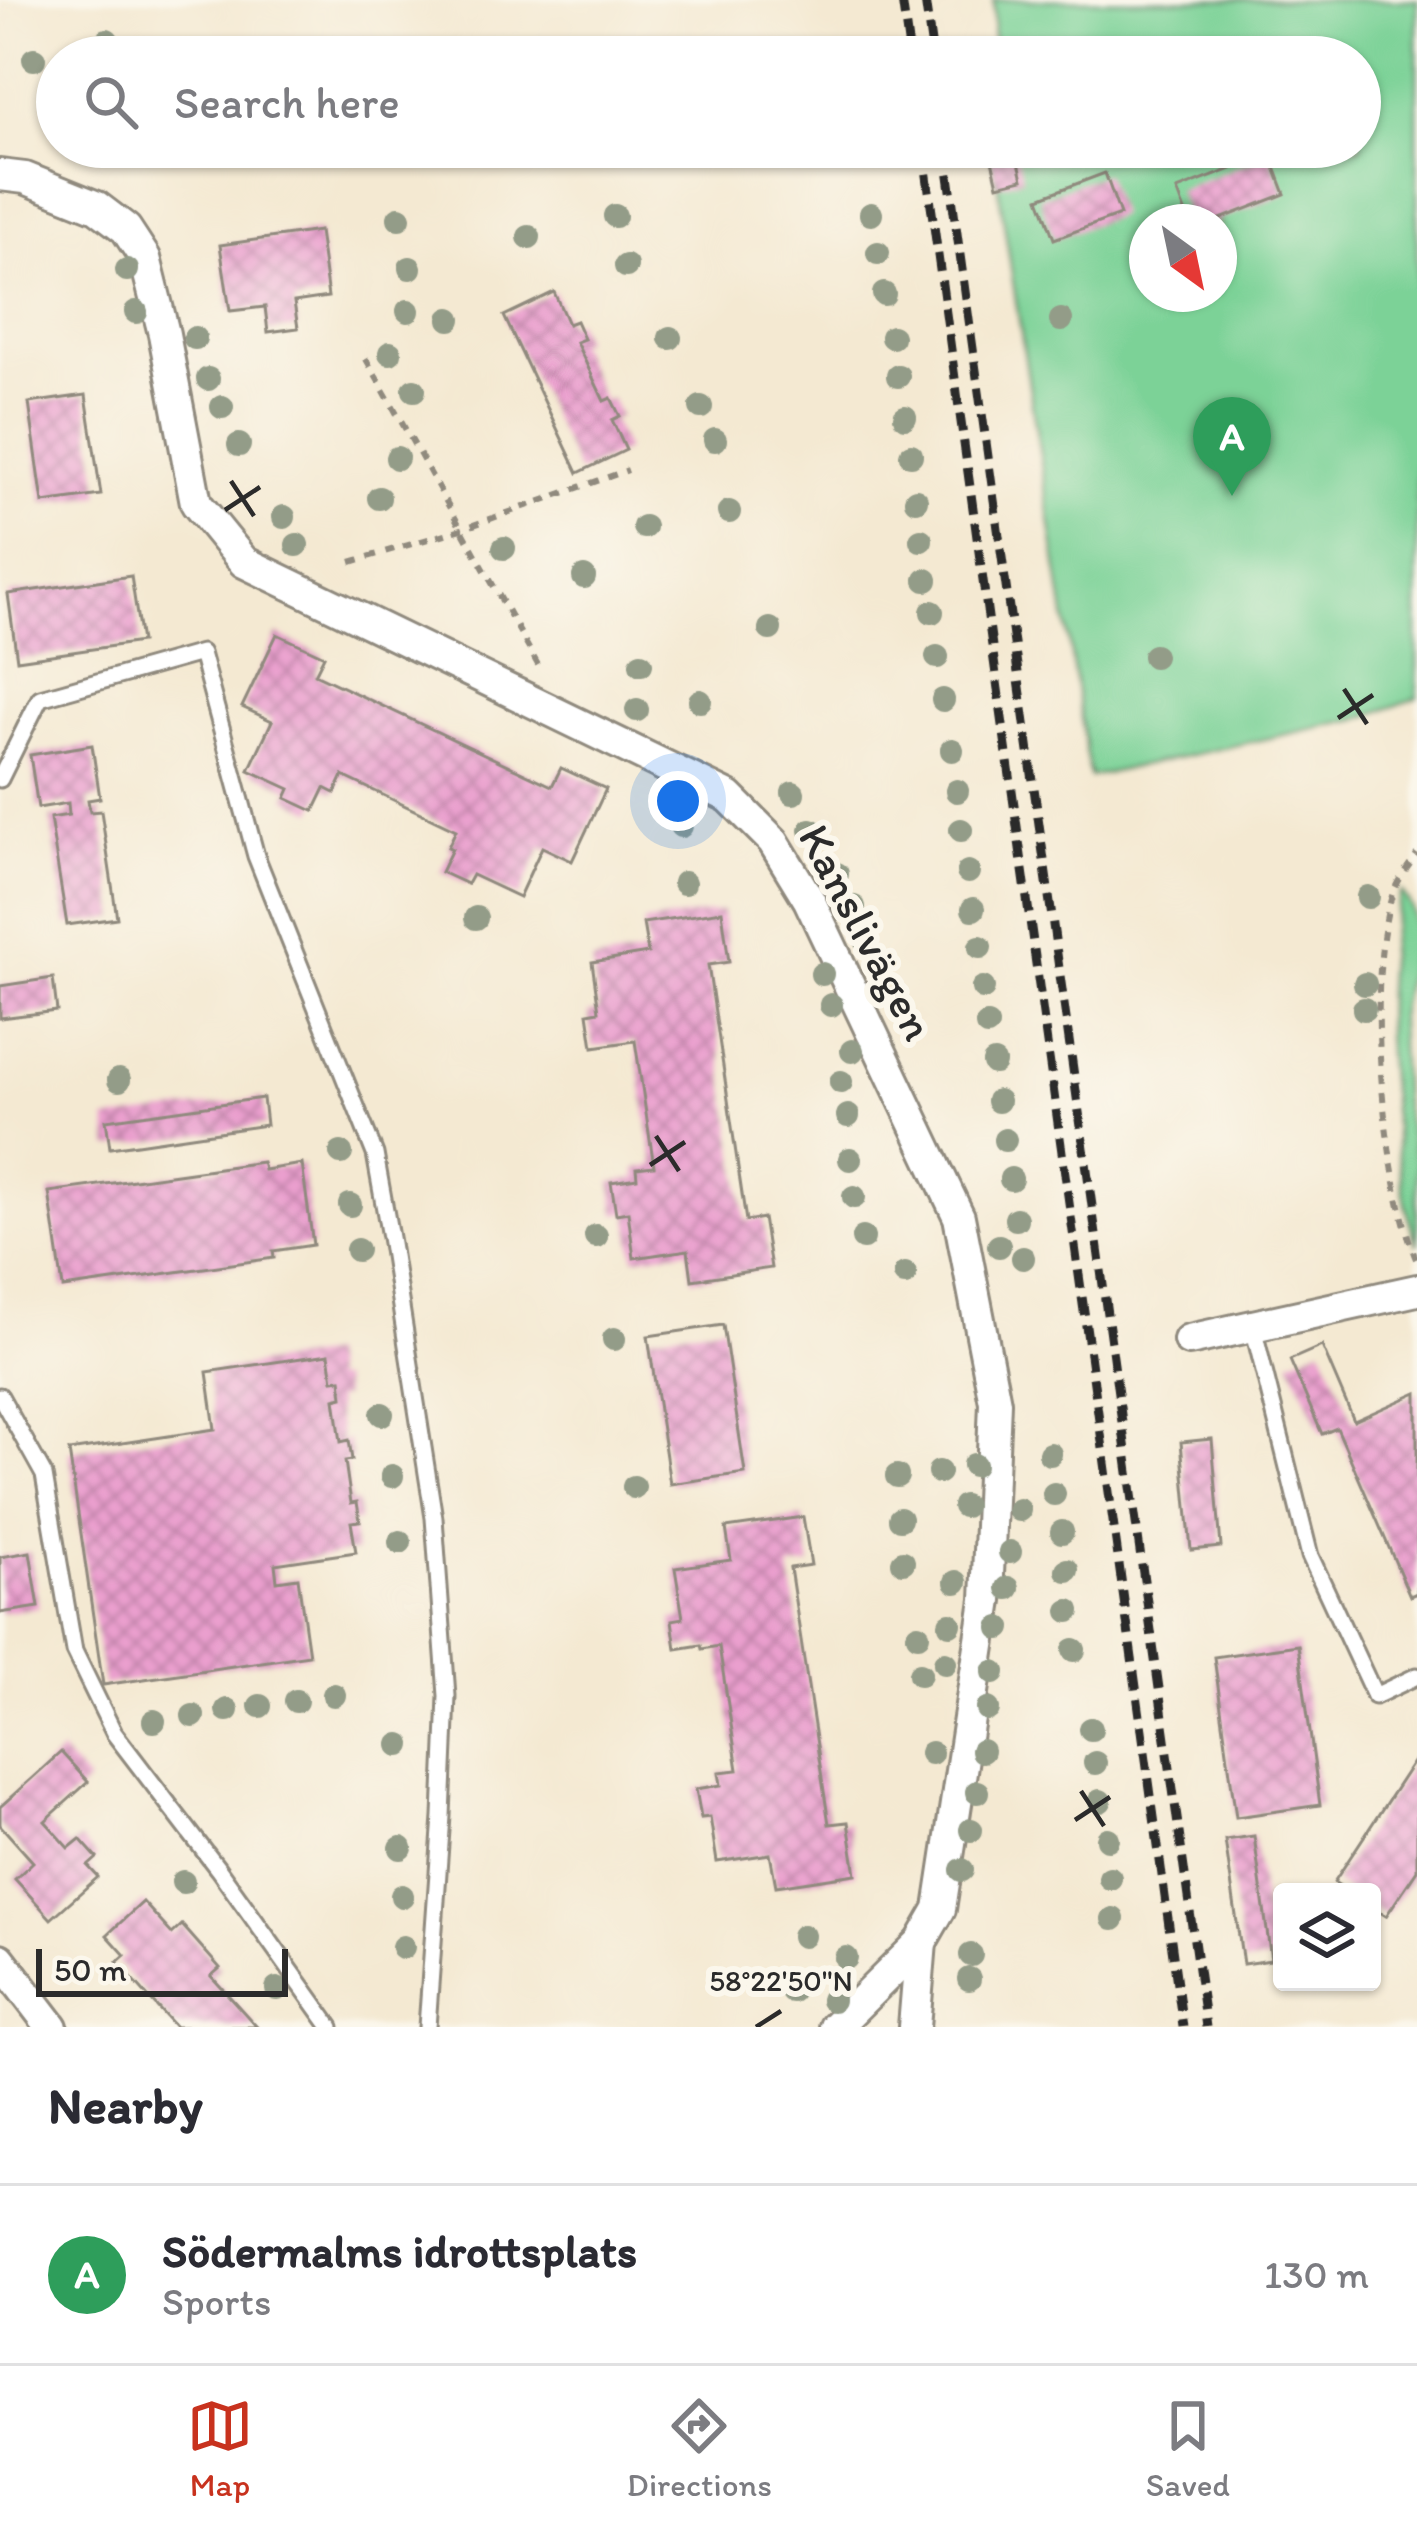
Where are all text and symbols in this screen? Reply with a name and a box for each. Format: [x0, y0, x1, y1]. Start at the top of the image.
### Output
search box [36, 36, 1381, 168]
icon: search [78, 69, 144, 135]
text: Search here [174, 75, 400, 129]
north arrow [1129, 204, 1237, 312]
pin: A [1193, 397, 1271, 496]
your location [648, 771, 708, 831]
street label: Kanslivägen [788, 815, 946, 1049]
map controls [1273, 1883, 1381, 1991]
button: layers [1273, 1883, 1381, 1991]
scale bar [36, 1943, 288, 1996]
text: 50 m [54, 1950, 127, 1989]
text: 58°22'50"N [709, 1962, 853, 1999]
text: Nearby [48, 2075, 203, 2136]
text: Södermalms idrottsplats [162, 2224, 637, 2278]
text: A [75, 2251, 99, 2298]
text: 130 m [1264, 2251, 1369, 2298]
text: Sports [162, 2278, 271, 2325]
tab: Map [187, 2393, 253, 2504]
tab: Directions [627, 2393, 772, 2504]
tab: Saved [1146, 2393, 1230, 2504]

